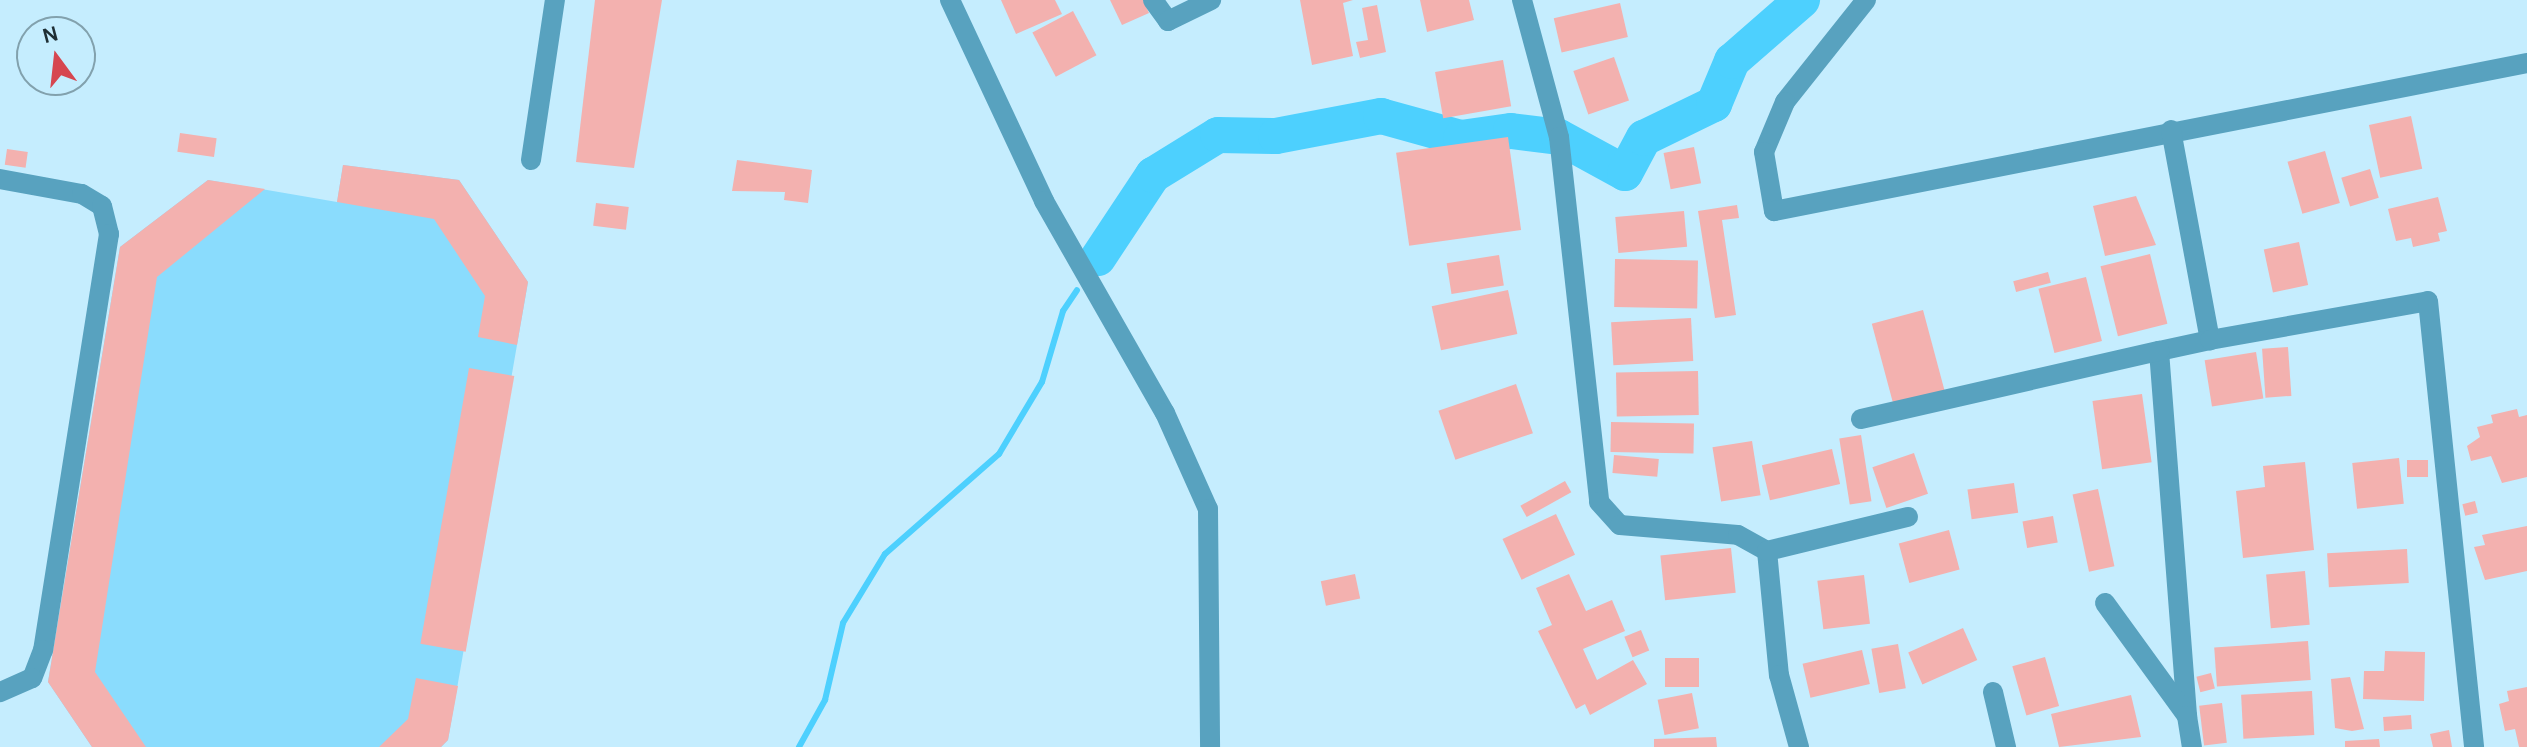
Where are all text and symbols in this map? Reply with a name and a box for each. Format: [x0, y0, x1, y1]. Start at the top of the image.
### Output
north arrow [16, 16, 96, 96]
text: N [39, 20, 61, 49]

